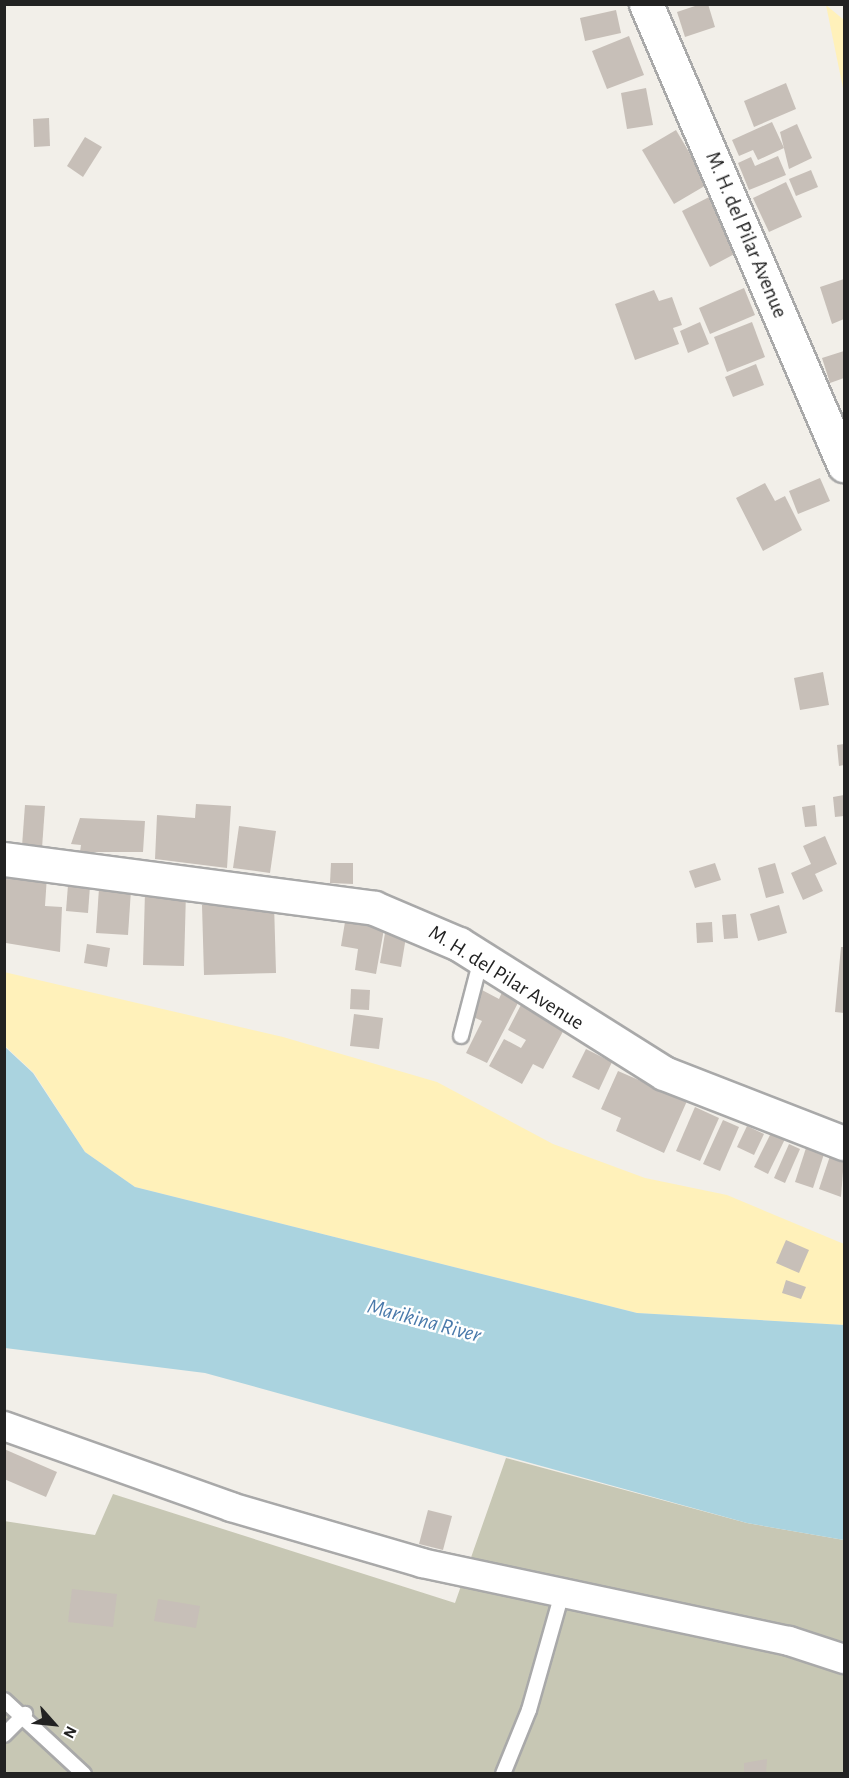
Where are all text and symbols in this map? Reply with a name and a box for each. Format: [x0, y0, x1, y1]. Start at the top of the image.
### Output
street label: M. H. del Pilar Avenue [700, 148, 792, 322]
street label: M. H. del Pilar Avenue [424, 920, 588, 1036]
water label: Marikina River [364, 1293, 484, 1349]
north arrow [24, 1694, 84, 1754]
text: N [60, 1724, 80, 1741]

